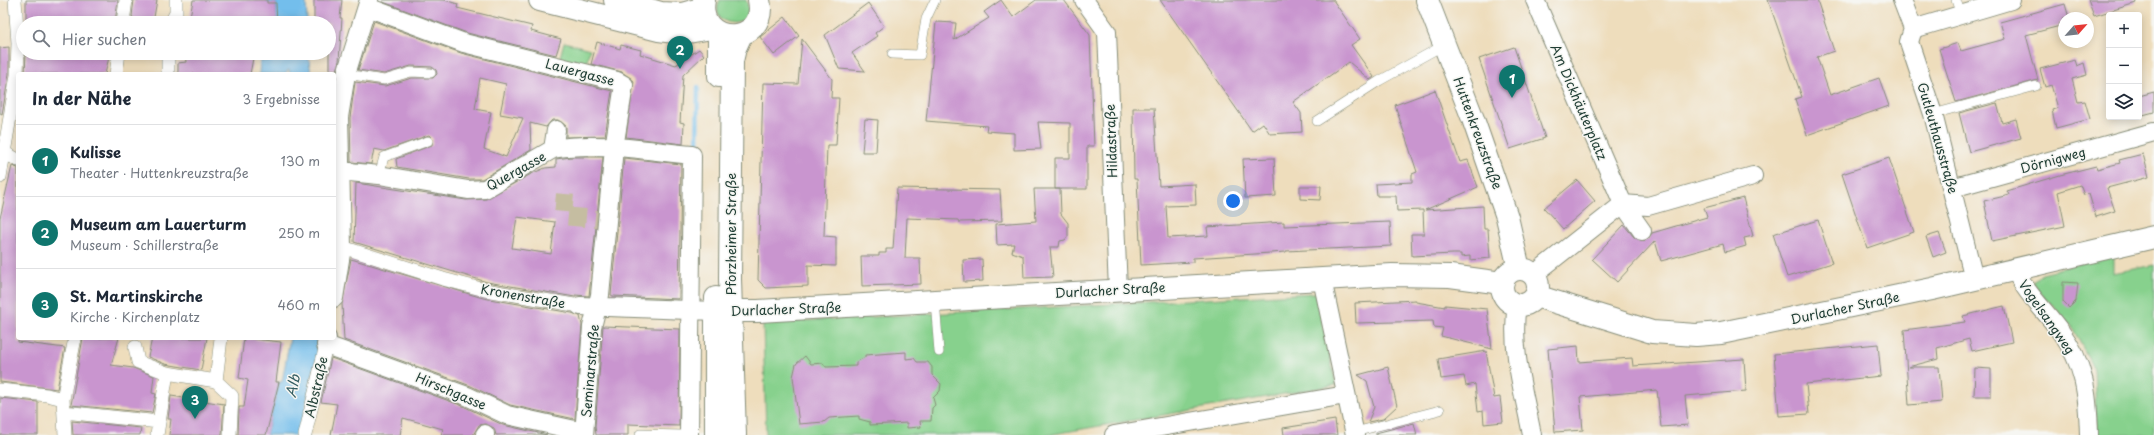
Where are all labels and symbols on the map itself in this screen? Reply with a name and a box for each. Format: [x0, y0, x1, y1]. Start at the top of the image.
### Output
north arrow [2058, 12, 2094, 48]
pin: 2 [667, 36, 693, 69]
street label: Am Dickhäuterplatz [1546, 41, 1612, 163]
street label: Lauergasse [543, 53, 617, 90]
pin: 1 [1499, 65, 1525, 98]
street label: Huttenkreuzstraße [1449, 74, 1508, 192]
street label: Gutleuthausstraße [1914, 80, 1963, 196]
street label: Hildastraße [1100, 104, 1121, 178]
street label: Dörnigweg [2018, 142, 2088, 177]
street label: Quergasse [482, 146, 549, 195]
street label: Pforzheimer Straße [721, 173, 740, 295]
your location [1223, 191, 1243, 211]
street label: Vogelsangweg [2015, 276, 2080, 358]
street label: Durlacher Straße [1054, 277, 1166, 302]
street label: Kronenstraße [479, 279, 567, 312]
street label: Durlacher Straße [1789, 287, 1901, 328]
street label: Durlacher Straße [730, 297, 842, 320]
street label: Seminarstraße [576, 323, 603, 418]
street label: Albstraße [299, 354, 332, 419]
street label: Hirschgasse [413, 367, 490, 414]
water label: Alb [280, 372, 305, 399]
pin: 3 [182, 386, 208, 419]

